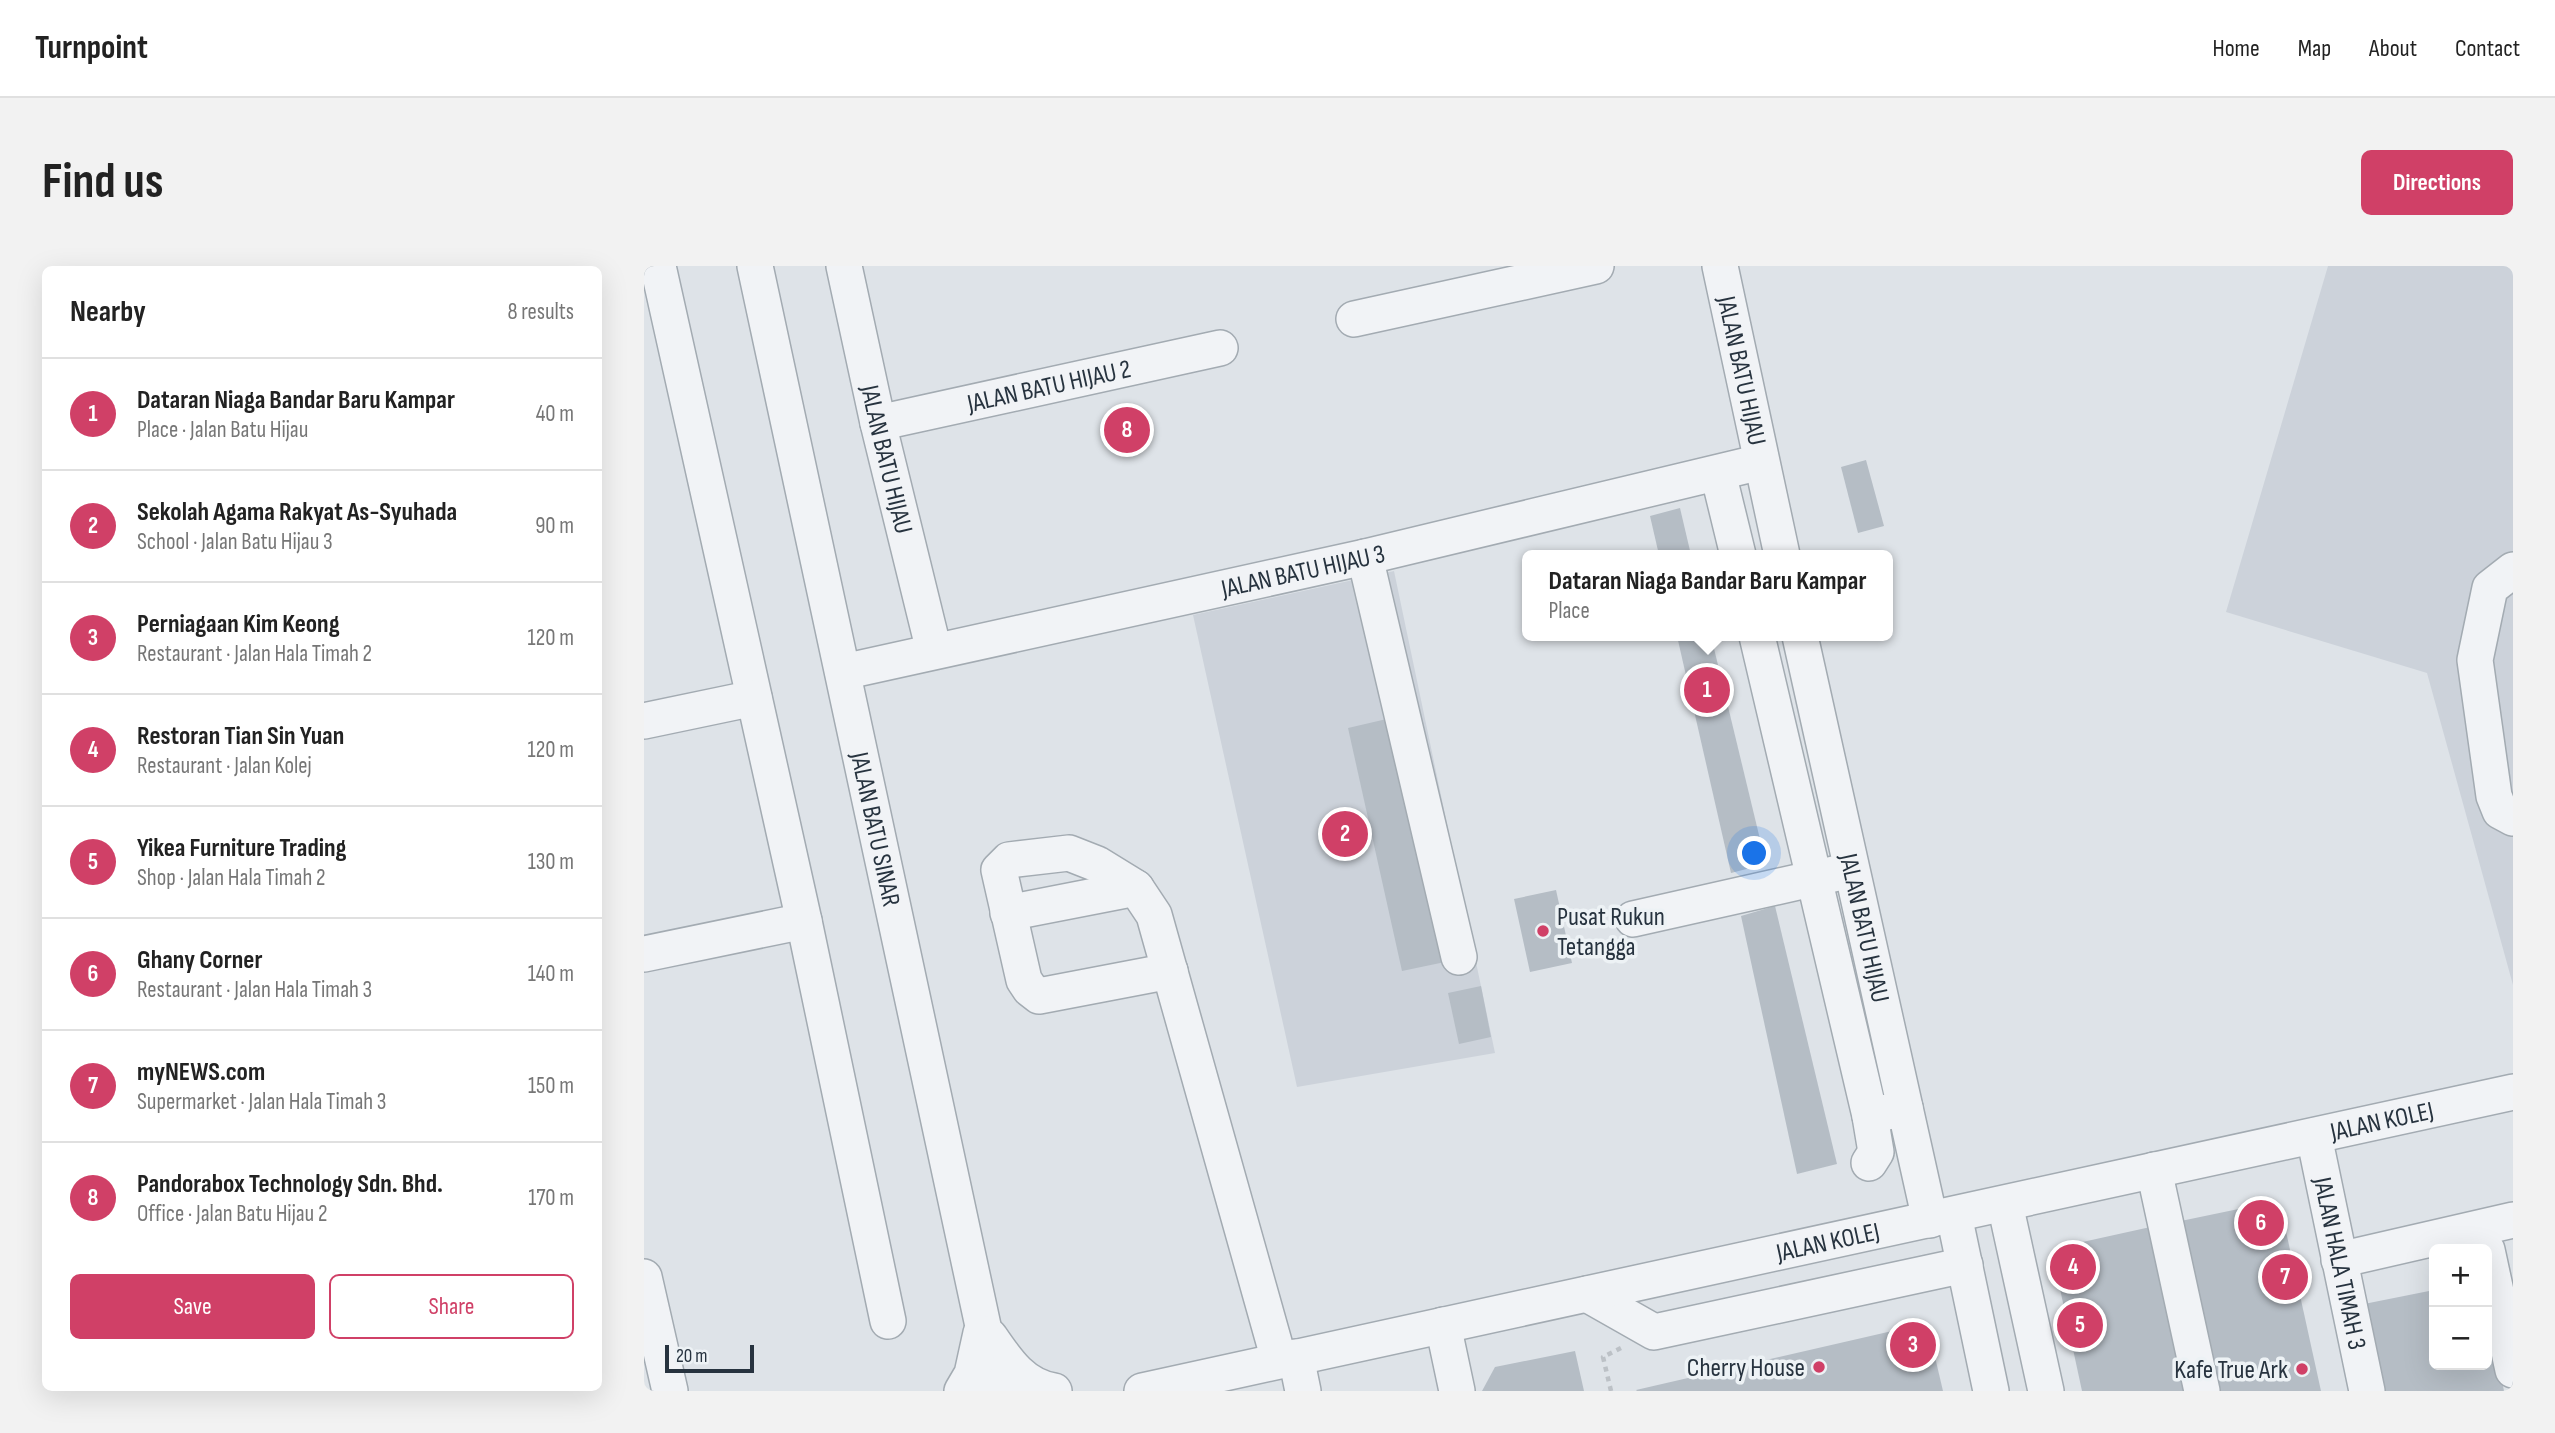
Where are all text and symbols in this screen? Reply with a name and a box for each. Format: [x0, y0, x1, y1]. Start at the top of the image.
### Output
text: Turnpoint [35, 28, 148, 68]
text: Home [2212, 34, 2260, 63]
text: Map [2298, 34, 2331, 63]
text: About [2369, 34, 2417, 63]
text: Contact [2455, 34, 2520, 63]
button: Directions [2361, 150, 2513, 215]
text: Find us [42, 153, 164, 212]
street label: JALAN BATU HIJAU [1710, 293, 1772, 448]
text: Nearby [70, 294, 146, 330]
text: 8 results [508, 298, 574, 326]
street label: JALAN BATU HIJAU 2 [964, 354, 1134, 420]
street label: JALAN BATU HIJAU [853, 381, 919, 537]
text: Dataran Niaga Bandar Baru Kampar [137, 385, 455, 416]
text: 1 [88, 400, 98, 428]
text: 40 m [536, 400, 574, 428]
pin: 8 [1104, 404, 1150, 456]
text: Place · Jalan Batu Hijau [137, 416, 308, 444]
text: Sekolah Agama Rakyat As-Syuhada [137, 497, 457, 528]
text: 2 [88, 512, 98, 540]
text: 90 m [535, 512, 574, 540]
text: School · Jalan Batu Hijau 3 [137, 528, 333, 556]
street label: JALAN BATU HIJAU 3 [1218, 539, 1388, 605]
popup [1522, 550, 1893, 641]
text: Dataran Niaga Bandar Baru Kampar [1549, 566, 1866, 597]
text: Place [1549, 597, 1590, 625]
text: Perniagaan Kim Keong [137, 609, 340, 640]
text: 3 [88, 624, 98, 652]
text: 120 m [528, 624, 574, 652]
text: Restaurant · Jalan Hala Timah 2 [137, 640, 372, 668]
pin: 1 [1684, 664, 1730, 716]
text: Restoran Tian Sin Yuan [137, 721, 344, 752]
text: 4 [88, 736, 98, 764]
text: 120 m [528, 736, 574, 764]
street label: JALAN BATU SINAR [843, 748, 906, 909]
text: Restaurant · Jalan Kolej [137, 752, 312, 780]
pin: 2 [1322, 808, 1368, 860]
text: Yikea Furniture Trading [137, 833, 347, 864]
your location [1737, 836, 1771, 870]
text: 5 [88, 848, 98, 876]
text: 130 m [528, 848, 574, 876]
street label: JALAN BATU HIJAU [1832, 850, 1895, 1006]
text: Shop · Jalan Hala Timah 2 [137, 864, 325, 892]
place label: Pusat Rukun Tetangga [1557, 902, 1665, 963]
marker: Pusat Rukun Tetangga [1535, 923, 1551, 939]
text: Ghany Corner [137, 945, 262, 976]
text: 6 [88, 960, 98, 988]
text: 140 m [528, 960, 574, 988]
text: Restaurant · Jalan Hala Timah 3 [137, 976, 372, 1004]
text: myNEWS.com [137, 1057, 265, 1088]
text: 7 [88, 1072, 98, 1100]
text: 150 m [528, 1072, 574, 1100]
text: Supermarket · Jalan Hala Timah 3 [137, 1088, 386, 1116]
street label: JALAN KOLEJ [2327, 1096, 2437, 1149]
text: Pandorabox Technology Sdn. Bhd. [137, 1169, 443, 1200]
street label: JALAN HALA TIMAH 3 [2306, 1174, 2372, 1352]
text: 8 [88, 1184, 98, 1212]
text: 170 m [528, 1184, 574, 1212]
pin: 6 [2238, 1197, 2284, 1249]
text: Office · Jalan Batu Hijau 2 [137, 1200, 327, 1228]
street label: JALAN KOLEJ [1773, 1217, 1883, 1269]
pin: 4 [2050, 1241, 2096, 1293]
map controls [2429, 1244, 2492, 1370]
button: + [2429, 1244, 2492, 1307]
pin: 7 [2262, 1251, 2308, 1303]
button: Save [70, 1274, 315, 1339]
button: Share [329, 1274, 574, 1339]
pin: 5 [2057, 1299, 2103, 1351]
button: − [2429, 1307, 2492, 1370]
pin: 3 [1890, 1319, 1936, 1371]
scale bar [665, 1342, 754, 1374]
text: 20 m [676, 1345, 708, 1368]
place label: Cherry House [1687, 1353, 1805, 1384]
place label: Kafe True Ark [2174, 1355, 2288, 1386]
marker: Cherry House [1811, 1359, 1827, 1375]
marker: Kafe True Ark [2294, 1361, 2310, 1377]

